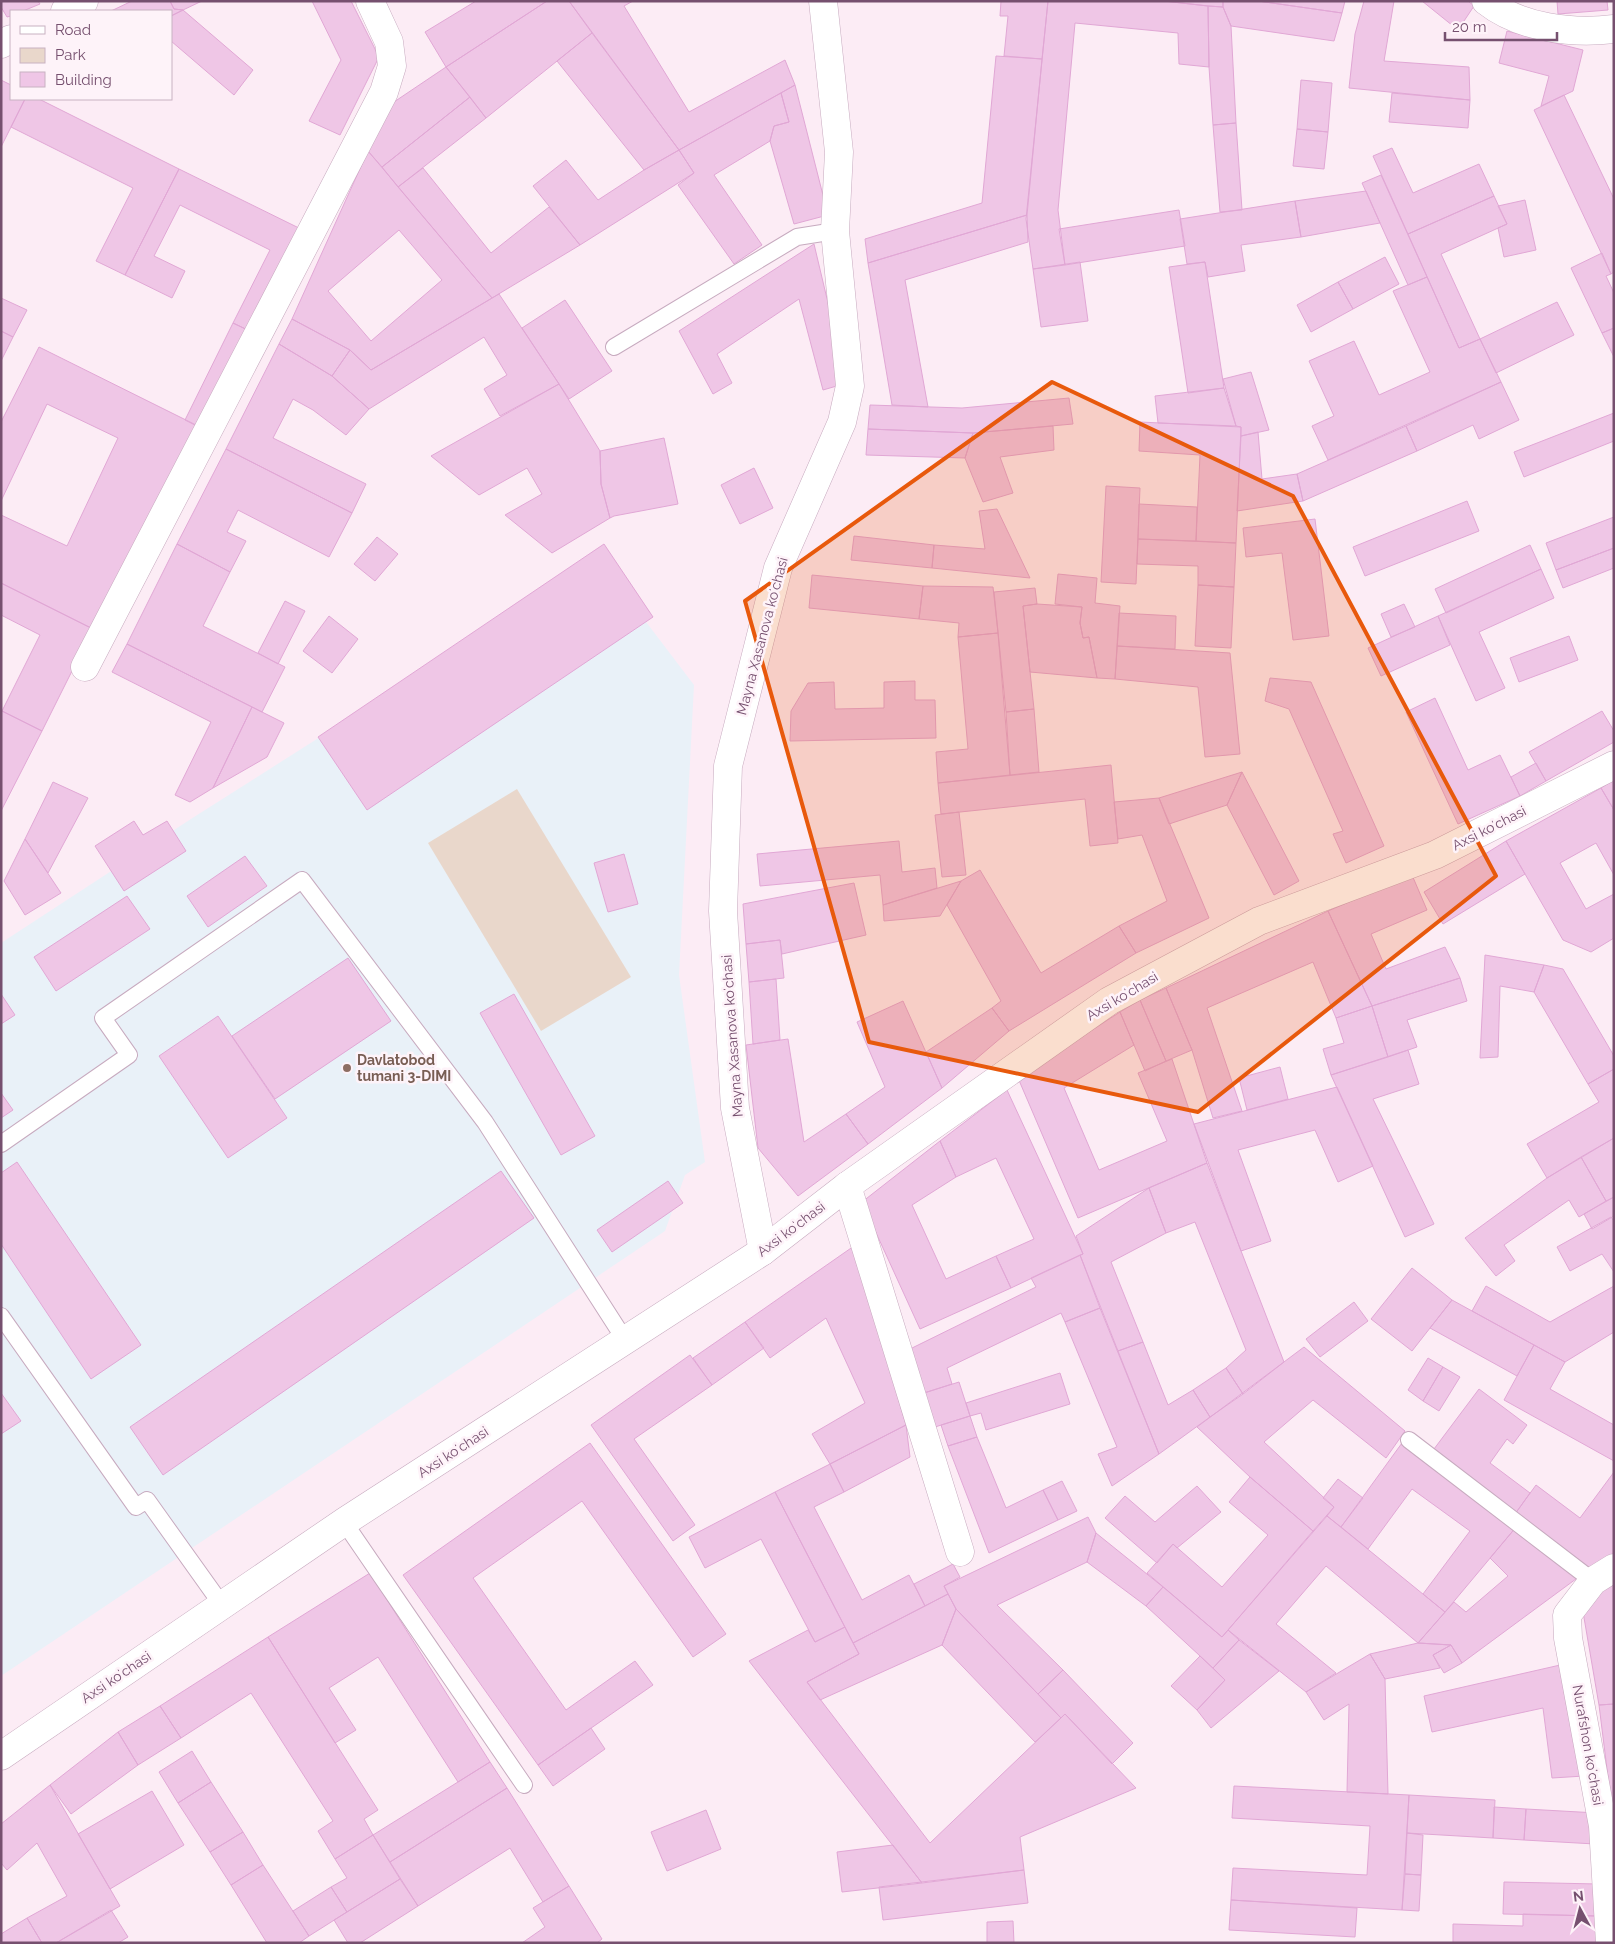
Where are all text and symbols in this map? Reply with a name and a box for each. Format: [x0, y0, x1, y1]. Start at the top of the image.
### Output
legend [10, 10, 172, 100]
scale bar [1445, 10, 1558, 42]
text: 20 m [1452, 18, 1487, 36]
text: Road [55, 21, 91, 39]
text: Park [55, 46, 86, 64]
text: Building [55, 71, 112, 89]
street label: Mayna Xasanova koʻchasi [733, 555, 791, 717]
street label: Axsi koʻchasi [1449, 803, 1529, 853]
street label: Mayna Xasanova koʻchasi [718, 954, 746, 1118]
street label: Axsi koʻchasi [1083, 968, 1161, 1024]
place label: Davlatobod tumani 3-DIMI [357, 1052, 451, 1084]
marker: Davlatobod tumani 3-DIMI [341, 1062, 353, 1074]
street label: Axsi koʻchasi [754, 1198, 828, 1260]
street label: Axsi koʻchasi [415, 1423, 491, 1481]
street label: Axsi koʻchasi [78, 1648, 154, 1706]
street label: Nurafshon koʻchasi [1570, 1684, 1606, 1806]
north arrow [1555, 1884, 1605, 1934]
text: N [1572, 1888, 1585, 1905]

